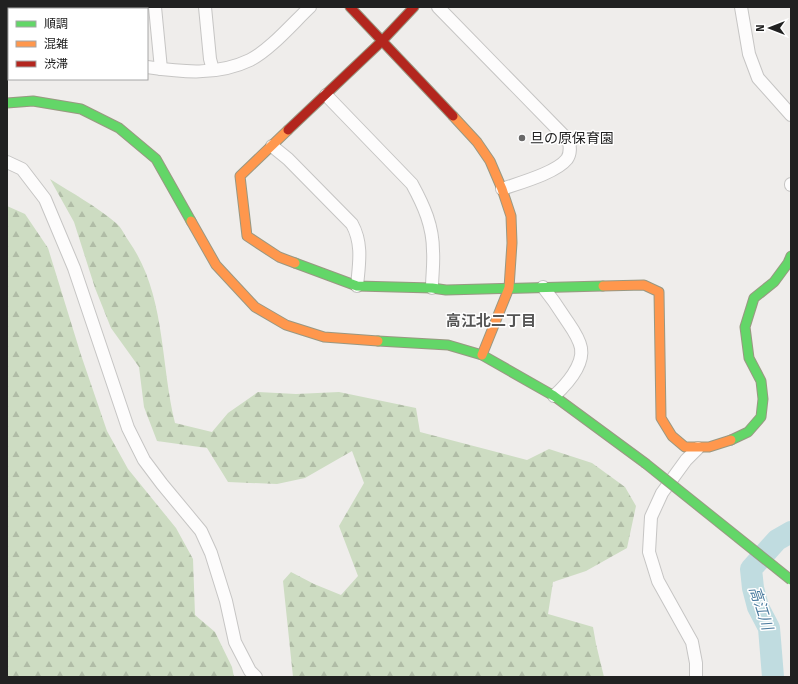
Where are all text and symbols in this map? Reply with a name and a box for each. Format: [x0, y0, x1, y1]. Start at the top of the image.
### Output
legend [8, 8, 148, 80]
north arrow [750, 8, 790, 48]
text: 順調 [44, 17, 68, 31]
text: N [754, 24, 767, 32]
text: 混雑 [44, 37, 68, 51]
text: 渋滞 [44, 57, 68, 71]
place label: 旦の原保育園 [530, 130, 614, 147]
marker: 旦の原保育園 [517, 133, 527, 143]
district label: 高江北二丁目 [446, 312, 536, 330]
water label: 高江川 [745, 584, 777, 634]

